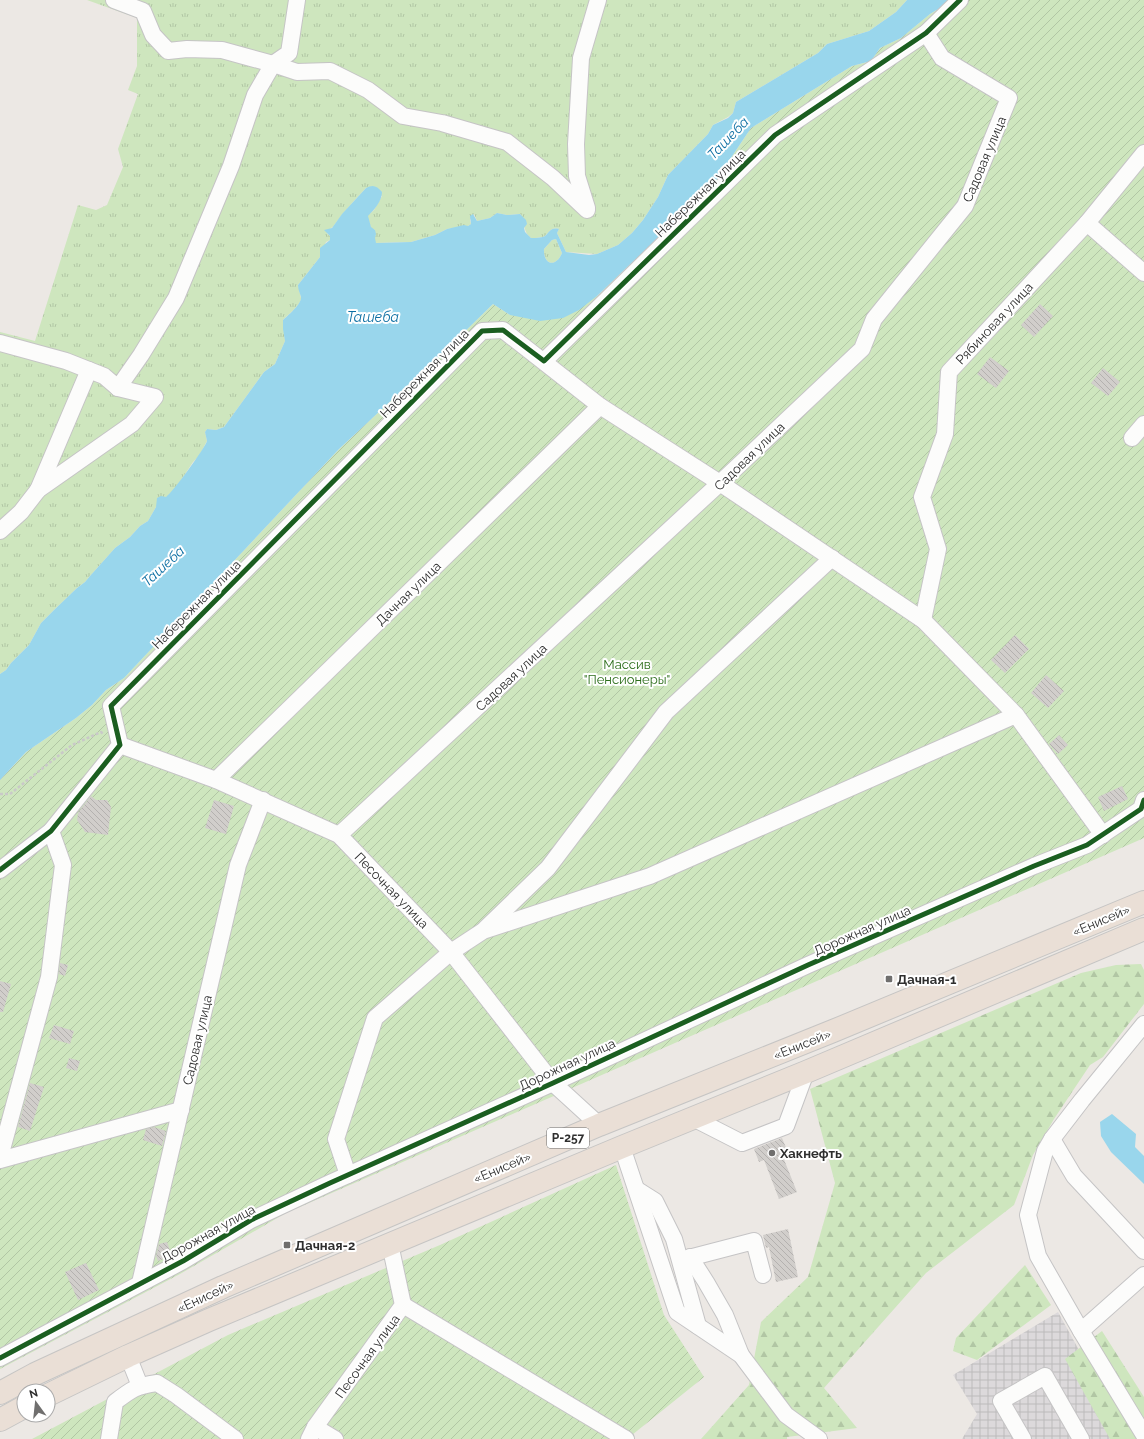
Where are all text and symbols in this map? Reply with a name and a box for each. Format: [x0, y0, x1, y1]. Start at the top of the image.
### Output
water label: Ташеба [704, 114, 752, 162]
street label: Садовая улица [960, 114, 1009, 204]
street label: Набережная улица [652, 147, 748, 240]
street label: Рябиновая улица [953, 279, 1036, 367]
water label: Ташеба [347, 309, 399, 325]
street label: Набережная улица [377, 326, 472, 421]
street label: Садовая улица [711, 419, 788, 494]
water label: Ташеба [139, 542, 187, 590]
street label: Набережная улица [149, 557, 244, 652]
street label: Дачная улица [373, 559, 444, 628]
street label: Садовая улица [473, 641, 550, 714]
park label: Массив "Пенсионеры" [584, 657, 670, 687]
street label: Песочная улица [352, 849, 432, 931]
street label: Дорожная улица [811, 902, 913, 959]
street label: «Енисей» [1070, 902, 1132, 939]
place label: Дачная-1 [897, 972, 957, 987]
marker: Дачная-1 [884, 974, 894, 984]
street label: Садовая улица [180, 994, 215, 1087]
street label: «Енисей» [771, 1026, 833, 1063]
street label: Дорожная улица [517, 1036, 618, 1093]
road number: Р-257 [547, 1128, 589, 1148]
place label: Хакнефть [779, 1146, 842, 1161]
marker: Хакнефть [767, 1148, 777, 1158]
street label: «Енисей» [471, 1149, 533, 1186]
street label: Дорожная улица [159, 1202, 258, 1265]
place label: Дачная-2 [295, 1238, 355, 1253]
marker: Дачная-2 [282, 1240, 292, 1250]
street label: «Енисей» [175, 1277, 236, 1316]
street label: Песочная улица [332, 1312, 403, 1401]
north arrow [16, 1383, 56, 1423]
text: N [28, 1386, 39, 1401]

